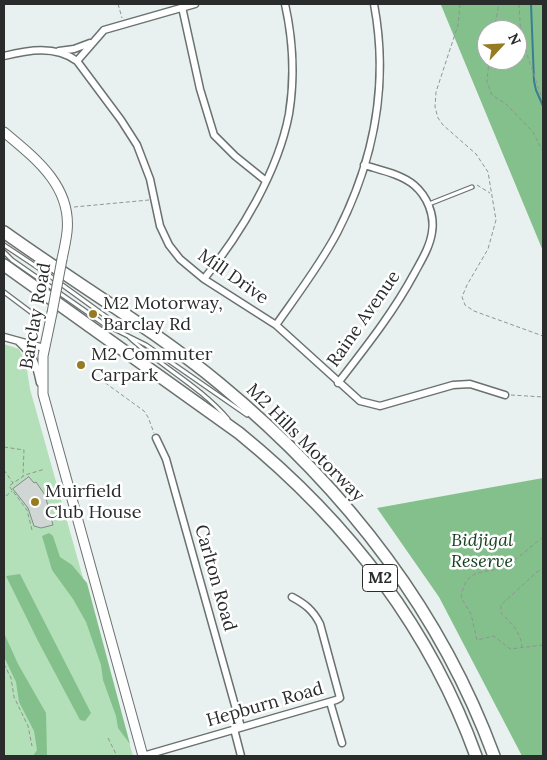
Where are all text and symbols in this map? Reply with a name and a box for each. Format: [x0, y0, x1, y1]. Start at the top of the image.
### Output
north arrow [477, 20, 527, 70]
text: N [504, 30, 525, 48]
street label: Mill Drive [194, 245, 272, 309]
street label: Barclay Road [16, 261, 56, 371]
street label: Raine Avenue [323, 267, 405, 371]
place label: M2 Motorway, Barclay Rd [103, 293, 223, 336]
marker: M2 Motorway, Barclay Rd [87, 308, 99, 320]
place label: M2 Commuter Carpark [91, 344, 212, 386]
marker: M2 Commuter Carpark [75, 359, 87, 371]
street label: M2 Hills Motorway [242, 380, 368, 506]
place label: Muirfield Club House [45, 481, 141, 524]
marker: Muirfield Club House [29, 496, 41, 508]
street label: Carlton Road [190, 522, 240, 634]
park label: Bidjigal Reserve [451, 530, 513, 572]
road number: M2 [362, 564, 398, 592]
street label: Hepburn Road [204, 678, 326, 732]

